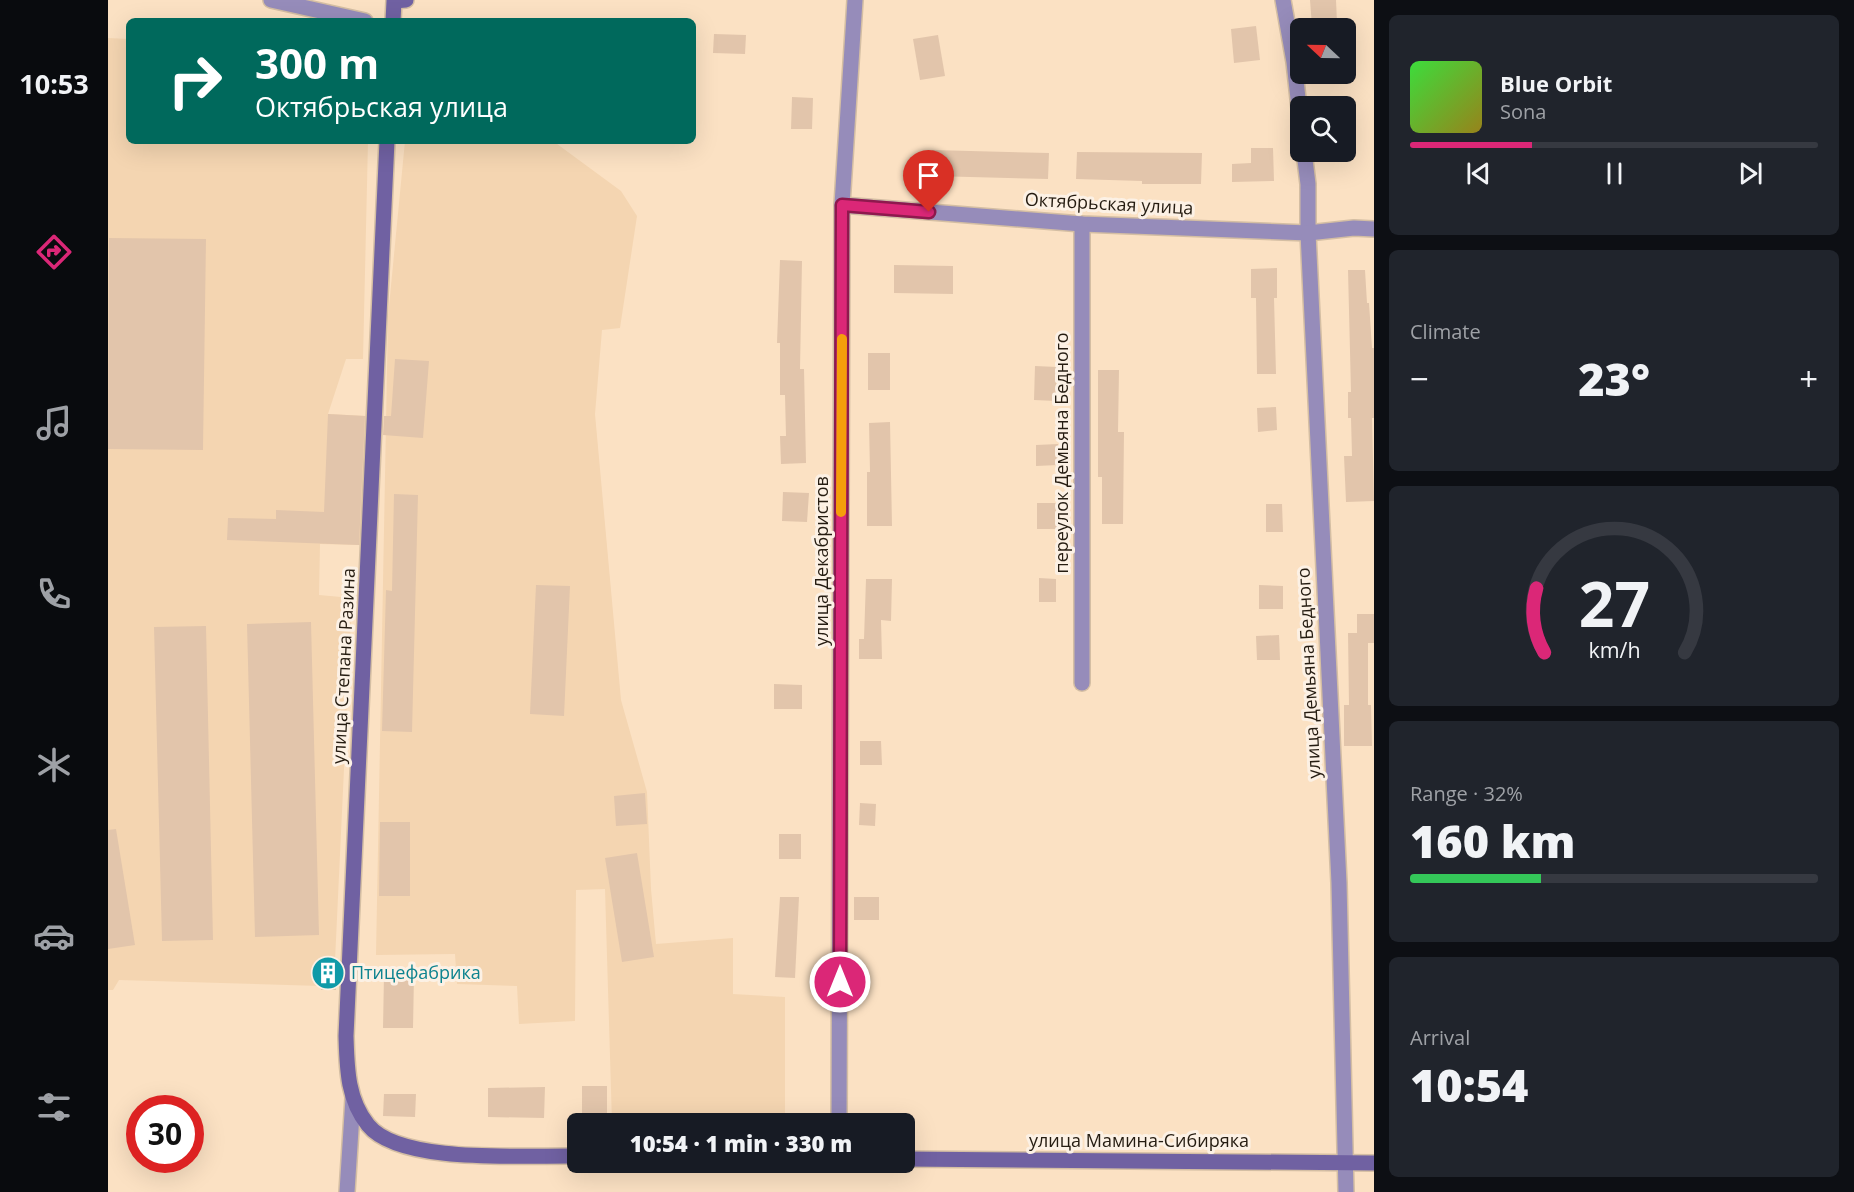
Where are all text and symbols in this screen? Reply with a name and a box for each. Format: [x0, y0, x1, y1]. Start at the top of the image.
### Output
north arrow [1290, 18, 1356, 84]
map controls [1290, 18, 1356, 162]
text: 300 m [255, 34, 379, 91]
icon: right [156, 42, 234, 120]
text: 10:53 [19, 65, 89, 102]
text: Blue Orbit [1500, 68, 1612, 98]
text: Октябрьская улица [255, 88, 508, 125]
button: search [1290, 96, 1356, 162]
text: Sona [1500, 98, 1546, 125]
pin [903, 150, 954, 212]
icon: previous [1462, 157, 1495, 190]
icon: pause [1598, 157, 1631, 190]
icon: next [1734, 157, 1767, 190]
icon: arrive [912, 159, 945, 192]
street label: Октябрьская улица [1024, 187, 1194, 219]
icon: directions [33, 231, 75, 273]
text: Climate [1410, 318, 1481, 345]
street label: переулок Демьяна Бедного [1049, 332, 1073, 574]
text: 23° [1578, 348, 1650, 409]
text: − [1410, 356, 1429, 401]
text: + [1799, 356, 1818, 401]
icon: music [33, 402, 75, 444]
street label: улица Декабристов [809, 476, 833, 646]
text: 27 [1578, 560, 1650, 645]
street label: улица Степана Разина [326, 567, 360, 765]
street label: улица Демьяна Бедного [1290, 567, 1326, 779]
icon: phone [33, 573, 75, 615]
text: km/h [1588, 635, 1640, 664]
icon: climate [33, 744, 75, 786]
text: Range · 32% [1410, 780, 1523, 807]
text: 160 km [1410, 810, 1575, 871]
icon: car [33, 915, 75, 957]
position arrow [808, 950, 872, 1014]
building icon: Птицефабрика [310, 955, 346, 991]
place label: Птицефабрика [351, 960, 481, 984]
text: Arrival [1410, 1024, 1470, 1051]
text: 10:54 [1410, 1054, 1528, 1115]
icon: filters [33, 1086, 75, 1128]
speed limit sign: 30 [126, 1095, 204, 1173]
text: 10:54 · 1 min · 330 m [630, 1128, 852, 1158]
street label: улица Мамина-Сибиряка [1029, 1128, 1249, 1152]

